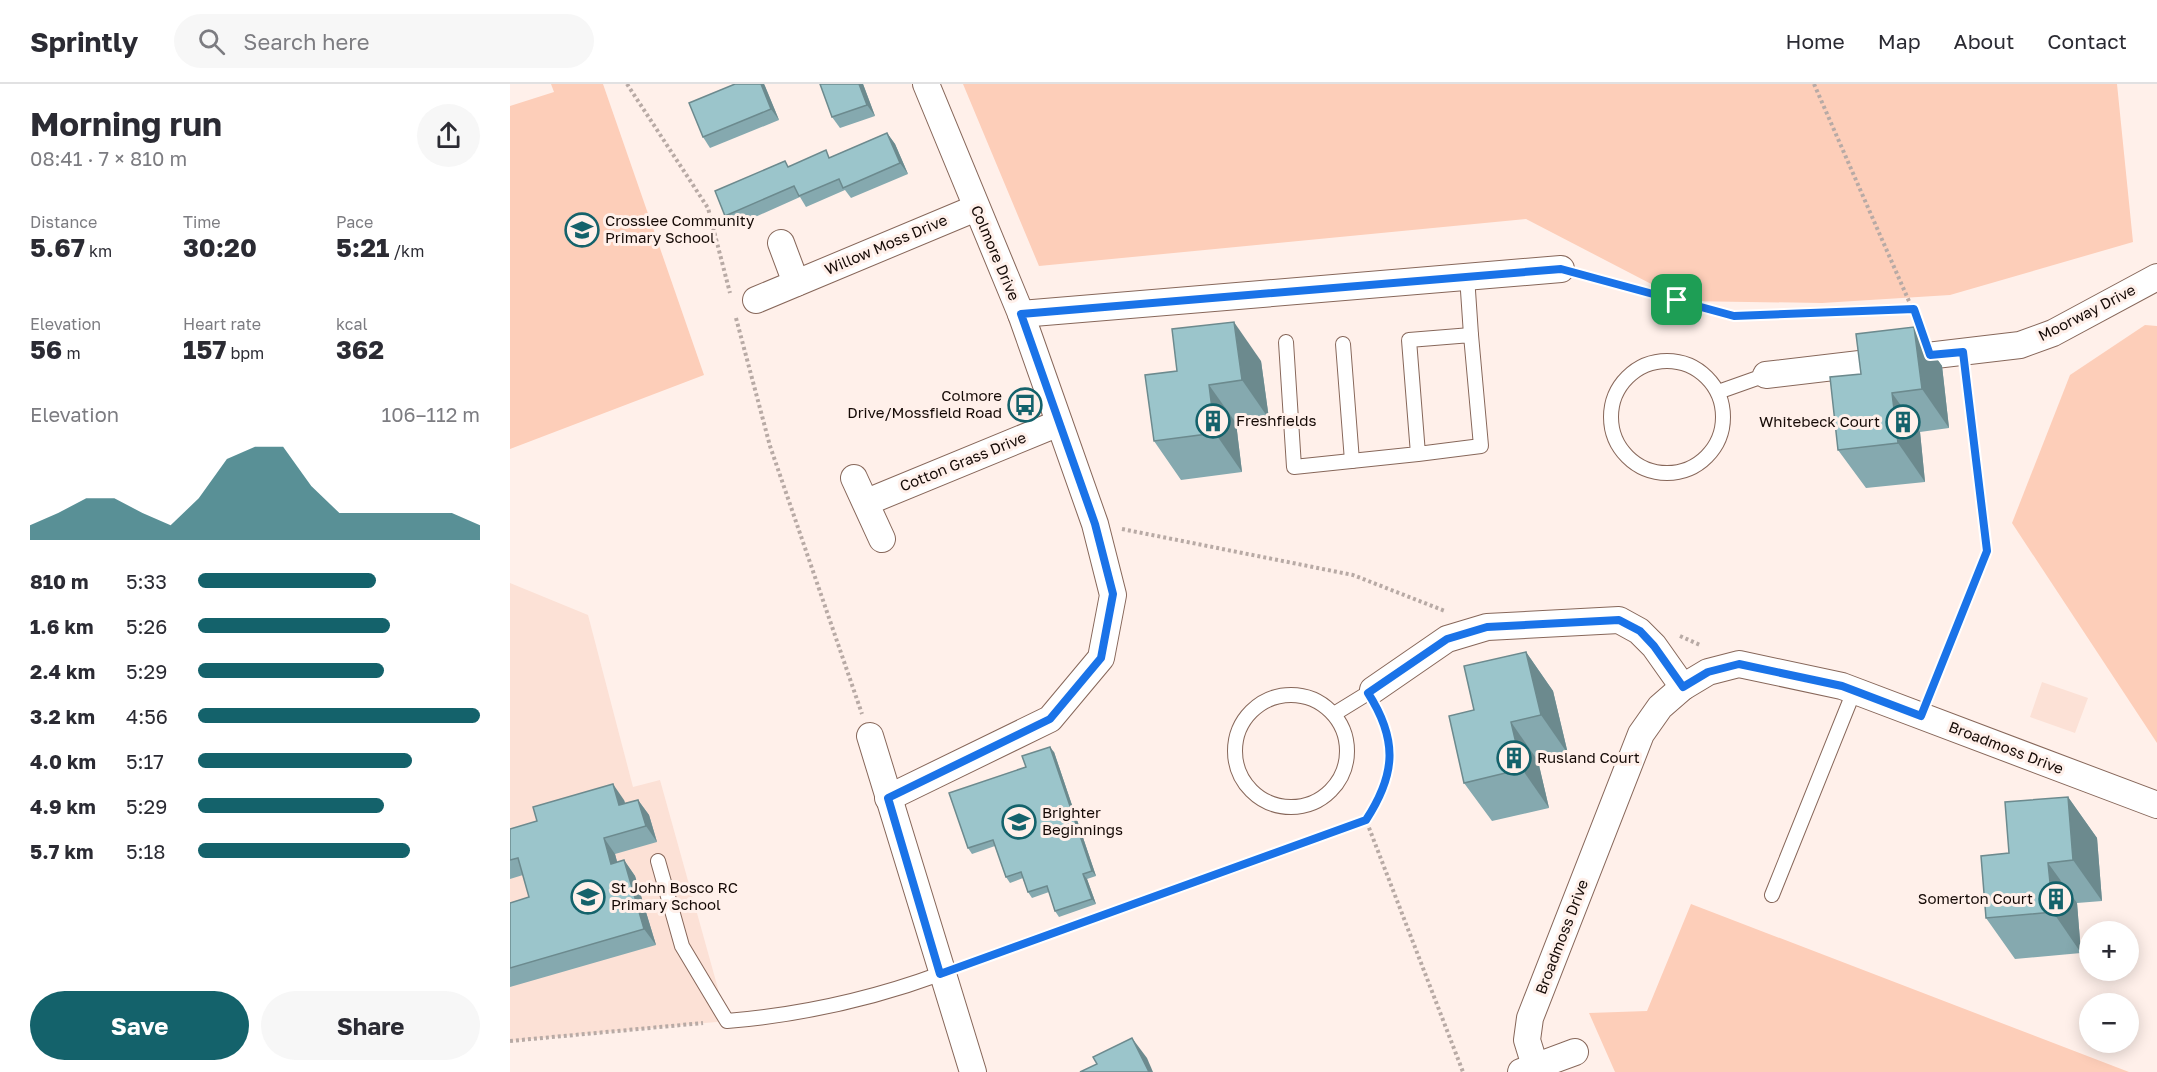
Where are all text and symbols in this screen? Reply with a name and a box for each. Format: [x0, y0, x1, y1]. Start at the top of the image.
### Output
search box [174, 14, 594, 68]
text: Sprintly [30, 25, 138, 58]
icon: search [195, 25, 228, 58]
text: Search here [243, 28, 369, 55]
text: Home [1785, 28, 1845, 54]
text: Map [1878, 28, 1921, 54]
text: About [1954, 28, 2014, 54]
text: Contact [2047, 28, 2127, 54]
text: Morning run [30, 104, 222, 143]
button: share [417, 104, 480, 167]
text: 08:41 · 7 × 810 m [30, 146, 187, 170]
street label: Colmore Drive [968, 202, 1024, 303]
street label: Willow Moss Drive [822, 210, 950, 278]
place label: Crosslee Community Primary School [605, 211, 755, 246]
text: Distance [30, 212, 97, 232]
text: Time [183, 212, 221, 232]
text: Pace [336, 212, 373, 232]
school or university icon: Crosslee Community Primary School [564, 212, 600, 248]
text: 5.67 [30, 232, 85, 263]
text: 30:20 [183, 232, 257, 263]
text: 5:21 [336, 232, 389, 263]
text: km [85, 241, 112, 261]
text: /km [389, 241, 424, 261]
pin [1651, 274, 1702, 325]
street label: Moorway Drive [2035, 280, 2138, 344]
icon: arrive [1660, 283, 1693, 316]
text: Elevation [30, 314, 101, 334]
text: Heart rate [183, 314, 261, 334]
text: kcal [336, 314, 368, 334]
text: 56 [30, 334, 62, 365]
text: 157 [183, 334, 226, 365]
text: 362 [336, 334, 384, 365]
text: m [62, 343, 81, 363]
text: bpm [226, 343, 264, 363]
place label: Colmore Drive/Mossfield Road [847, 386, 1002, 421]
bus stop icon: Colmore Drive/Mossfield Road [1007, 387, 1043, 423]
text: Elevation [30, 402, 119, 426]
text: 106–112 m [382, 402, 480, 426]
building icon: Freshfields [1195, 403, 1231, 439]
building icon: Whitebeck Court [1885, 404, 1921, 440]
place label: Freshfields [1236, 411, 1317, 429]
place label: Whitebeck Court [1759, 412, 1880, 430]
street label: Cotton Grass Drive [897, 427, 1029, 495]
text: 810 m [30, 569, 89, 593]
text: 5:33 [126, 569, 167, 593]
text: 1.6 km [30, 614, 94, 638]
text: 5:26 [126, 614, 167, 638]
text: 2.4 km [30, 659, 95, 683]
text: 5:29 [126, 659, 167, 683]
text: 3.2 km [30, 704, 95, 728]
text: 4:56 [126, 704, 168, 728]
street label: Broadmoss Drive [1946, 717, 2067, 777]
building icon: Rusland Court [1496, 740, 1532, 776]
place label: Rusland Court [1537, 748, 1640, 766]
text: 4.0 km [30, 749, 96, 773]
text: 5:17 [126, 749, 164, 773]
text: 4.9 km [30, 794, 96, 818]
text: 5:29 [126, 794, 167, 818]
place label: Brighter Beginnings [1042, 803, 1123, 838]
school or university icon: Brighter Beginnings [1001, 804, 1037, 840]
text: 5.7 km [30, 839, 94, 863]
text: 5:18 [126, 839, 166, 863]
street label: Broadmoss Drive [1531, 876, 1591, 997]
place label: St John Bosco RC Primary School [611, 878, 738, 913]
school or university icon: St John Bosco RC Primary School [570, 879, 606, 915]
building icon: Somerton Court [2038, 881, 2074, 917]
place label: Somerton Court [1918, 889, 2033, 907]
map controls [2079, 921, 2139, 1053]
button: + [2079, 921, 2139, 981]
button: Save [30, 991, 249, 1060]
button: Share [261, 991, 480, 1060]
button: − [2079, 993, 2139, 1053]

